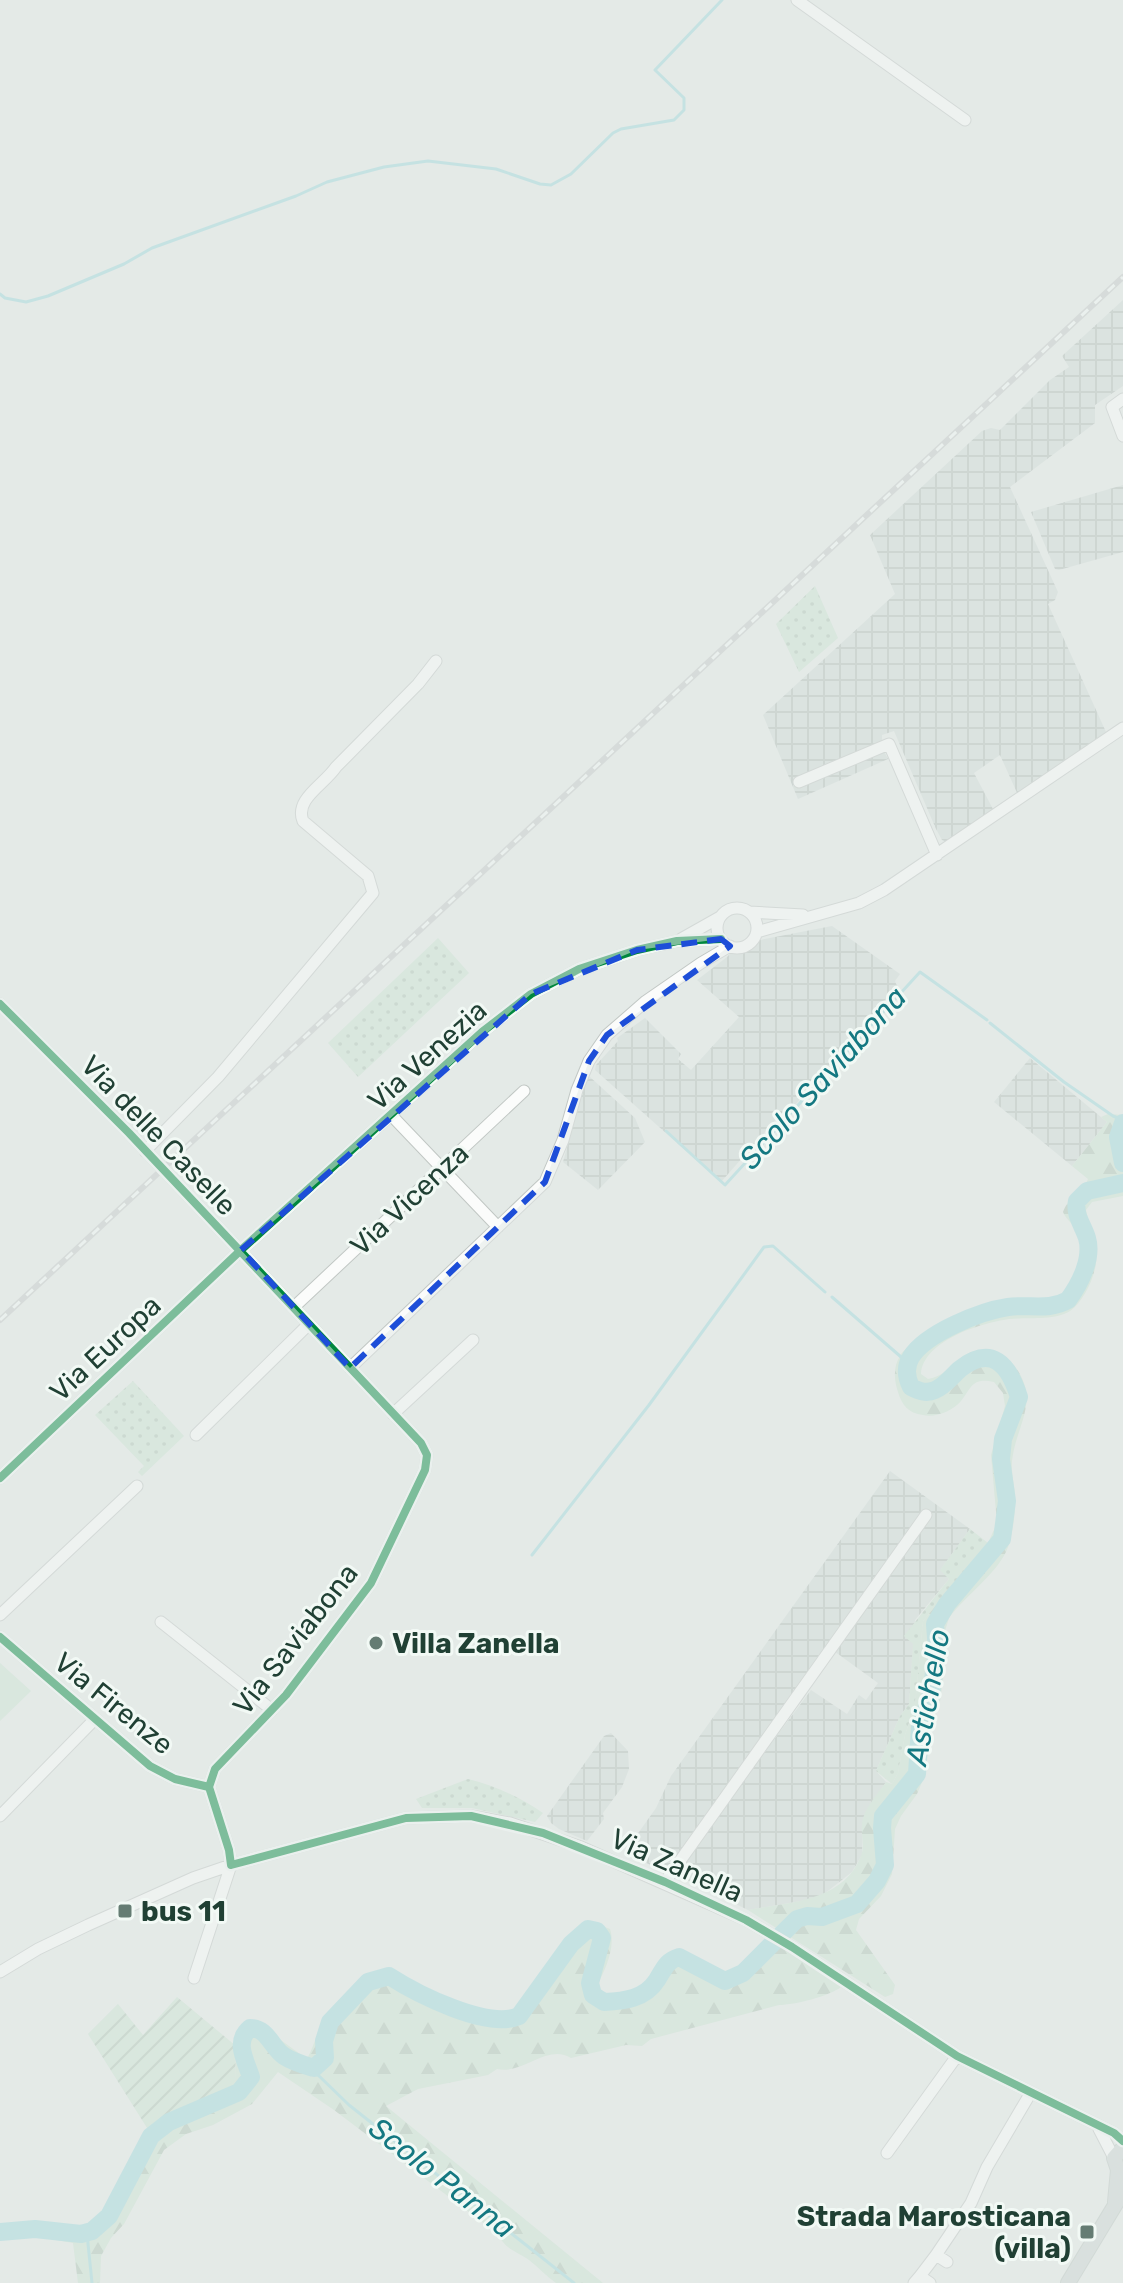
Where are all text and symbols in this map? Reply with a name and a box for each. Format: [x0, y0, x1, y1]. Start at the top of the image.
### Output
water label: Scolo Saviabona [732, 980, 914, 1176]
street label: Via Venezia [361, 994, 493, 1117]
street label: Via delle Caselle [74, 1049, 243, 1222]
street label: Via Vicenza [343, 1136, 475, 1262]
street label: Via Europa [43, 1289, 168, 1408]
street label: Via Saviabona [226, 1557, 365, 1722]
water label: Astichello [898, 1626, 958, 1770]
place label: Villa Zanella [392, 1627, 560, 1660]
marker: Villa Zanella [367, 1634, 385, 1652]
street label: Via Firenze [48, 1645, 180, 1761]
street label: Via Zanella [606, 1822, 748, 1909]
place label: bus 11 [141, 1895, 226, 1928]
marker: bus 11 [116, 1902, 134, 1920]
water label: Scolo Panna [362, 2110, 522, 2246]
place label: Strada Marosticana (villa) [797, 2200, 1071, 2265]
marker: Strada Marosticana (villa) [1078, 2223, 1096, 2241]

